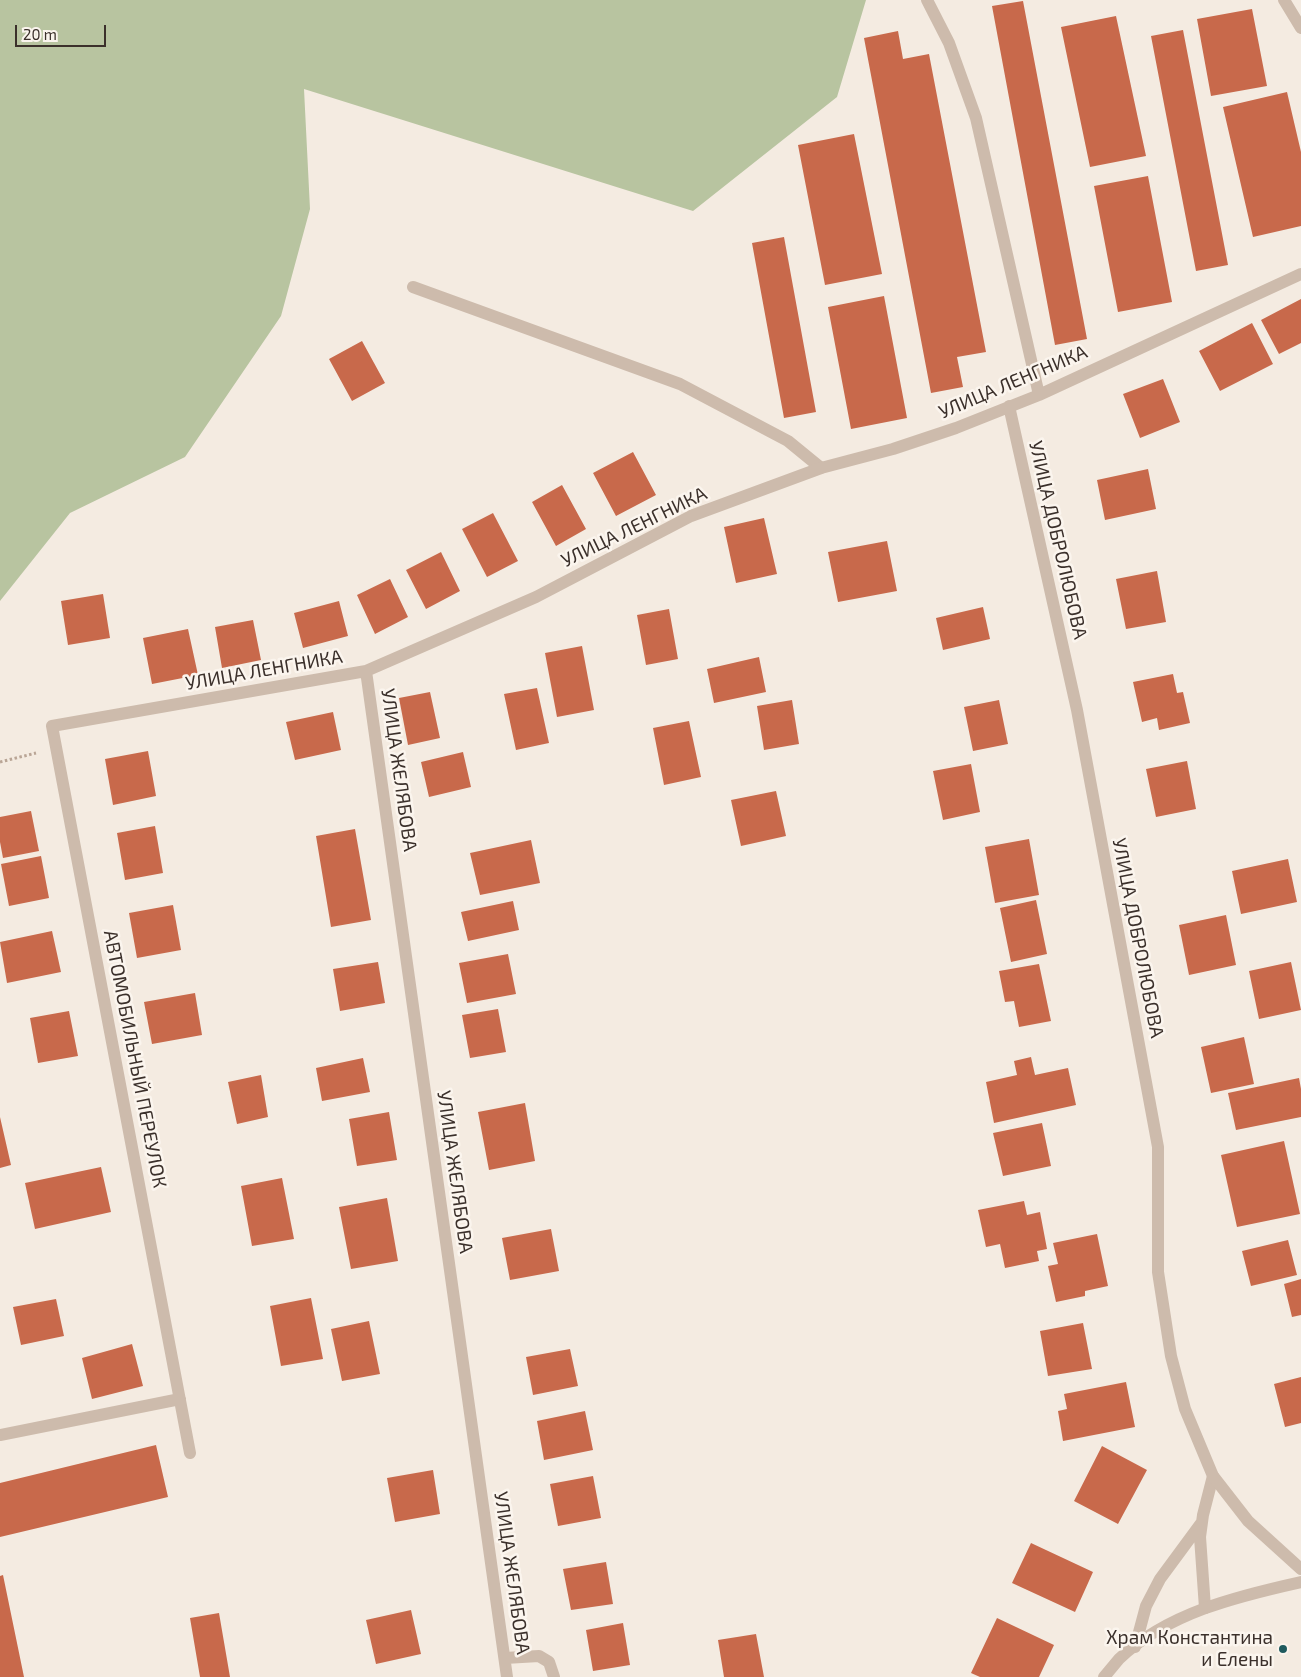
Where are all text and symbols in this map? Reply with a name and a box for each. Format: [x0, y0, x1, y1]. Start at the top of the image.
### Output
scale bar [18, 15, 109, 47]
text: 20 m [23, 25, 57, 43]
street label: УЛИЦА ЛЕНГНИКА [935, 340, 1091, 424]
street label: УЛИЦА ДОБРОЛЮБОВА [1024, 438, 1092, 642]
street label: УЛИЦА ЛЕНГНИКА [557, 482, 711, 572]
street label: УЛИЦА ЛЕНГНИКА [184, 645, 344, 695]
street label: УЛИЦА ЖЕЛЯБОВА [376, 687, 422, 853]
street label: УЛИЦА ДОБРОЛЮБОВА [1107, 836, 1169, 1040]
street label: АВТОМОБИЛЬНЫЙ ПЕРЕУЛОК [99, 928, 171, 1190]
street label: УЛИЦА ЖЕЛЯБОВА [432, 1089, 478, 1255]
street label: УЛИЦА ЖЕЛЯБОВА [489, 1490, 535, 1656]
place label: Храм Константина и Елены [1106, 1627, 1273, 1671]
marker: Храм Константина и Елены [1277, 1643, 1289, 1655]

